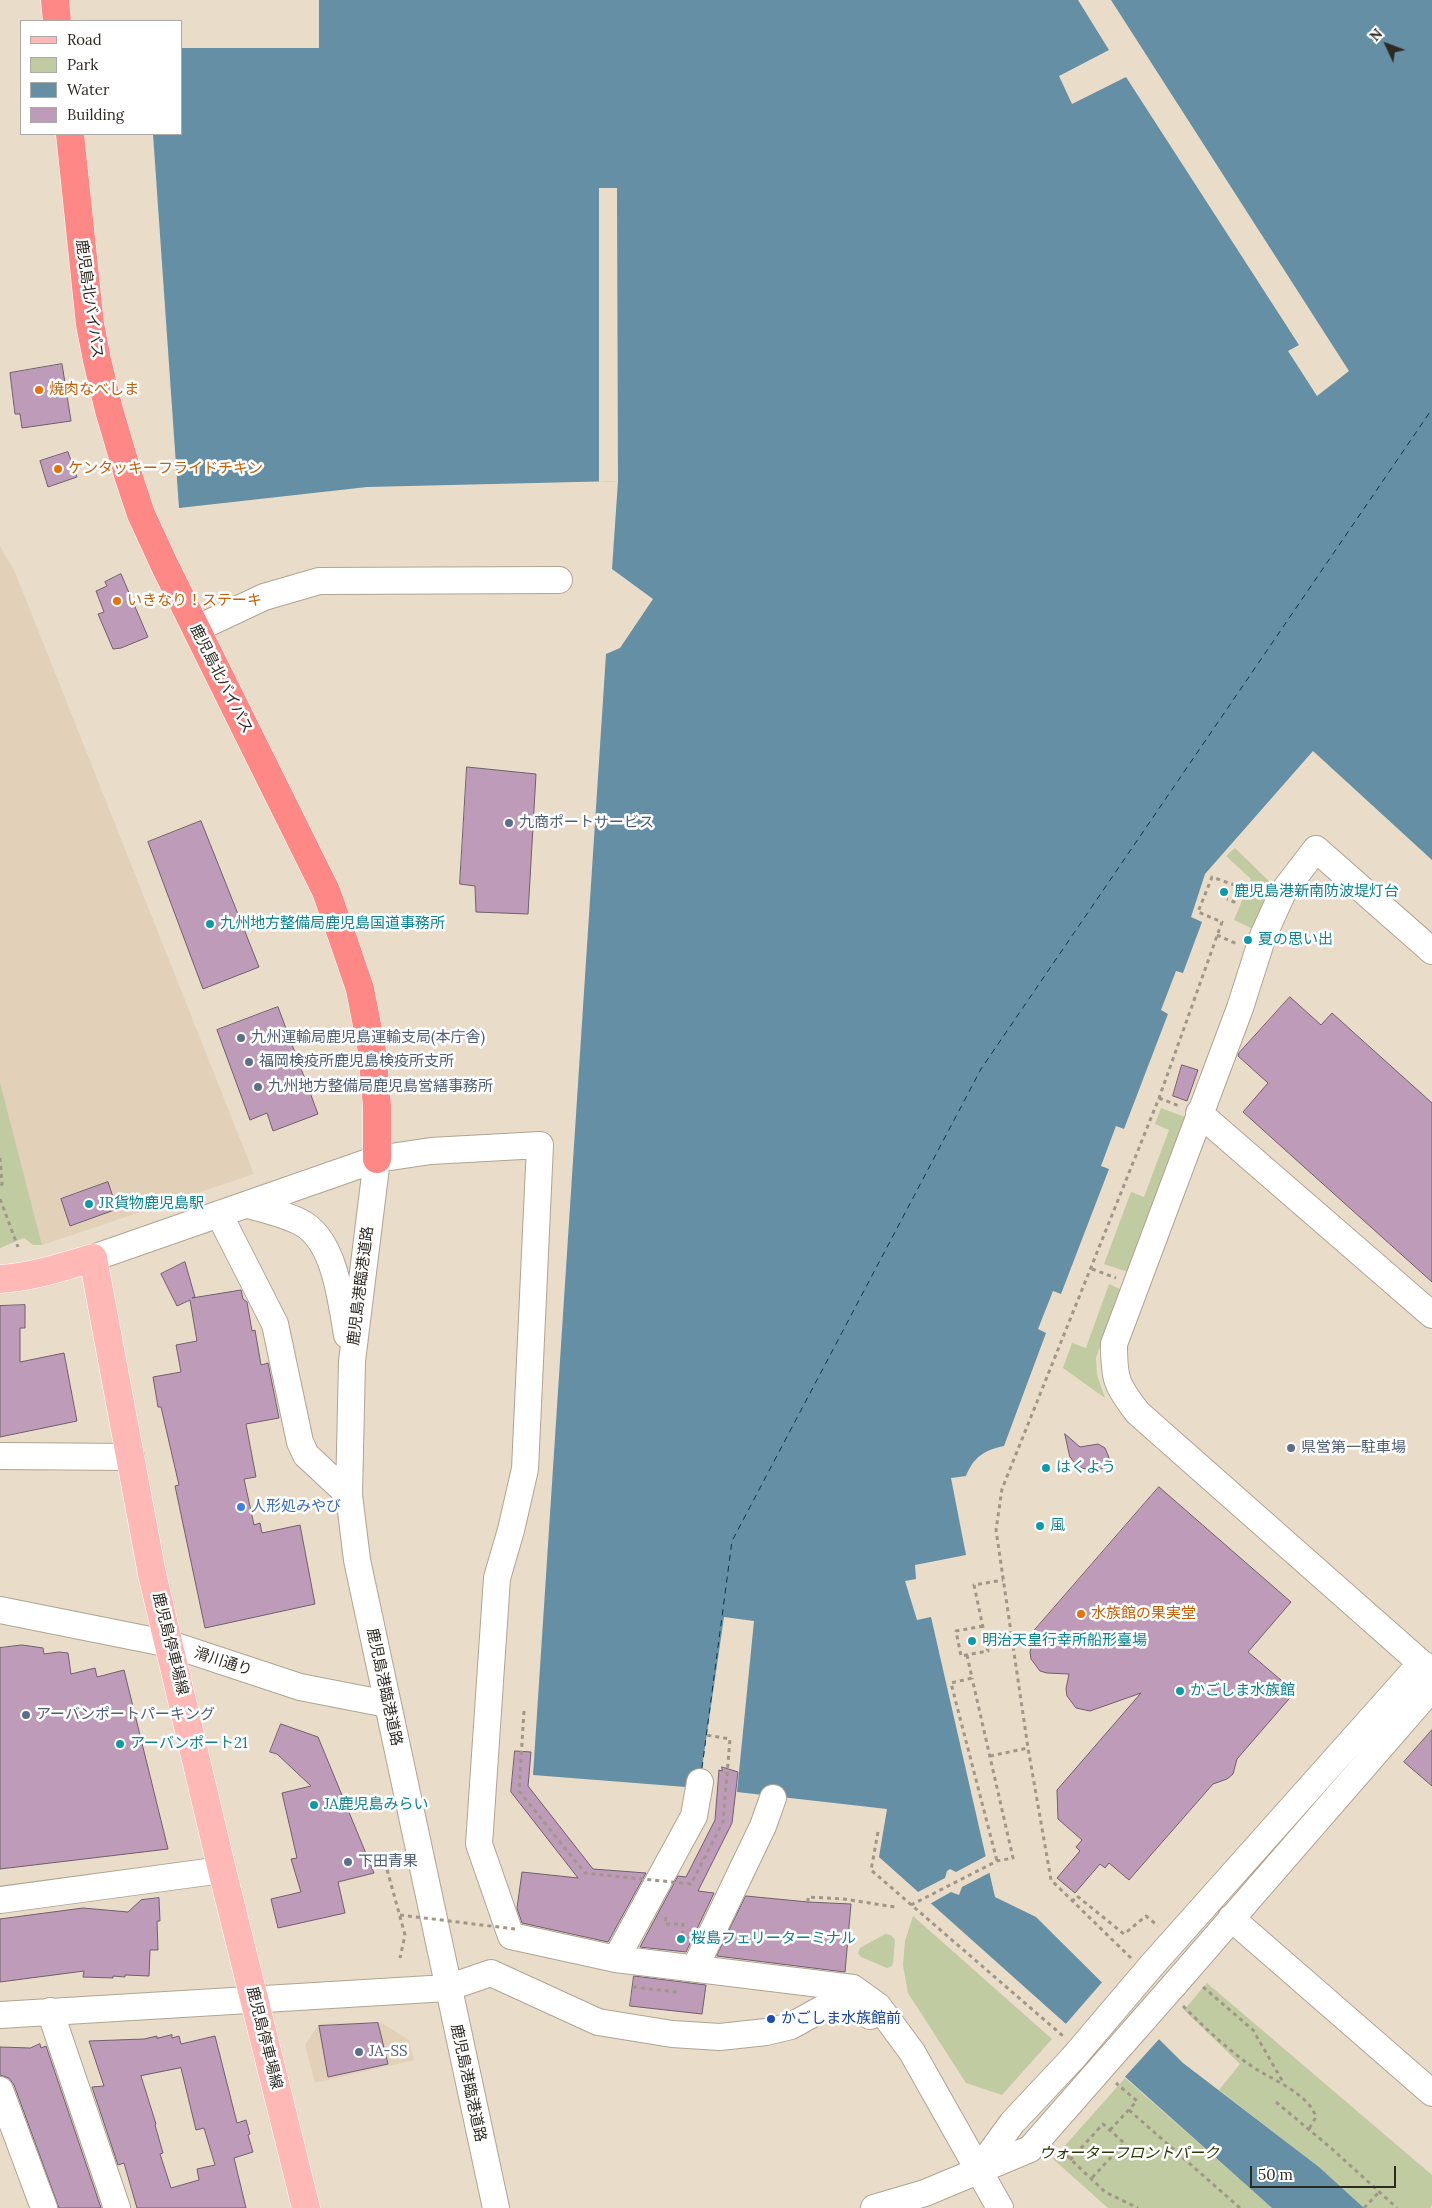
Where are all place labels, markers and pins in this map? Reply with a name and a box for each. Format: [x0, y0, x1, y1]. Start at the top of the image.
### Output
place label: 焼肉なべしま [49, 381, 139, 399]
marker: 焼肉なべしま [33, 384, 45, 396]
place label: ケンタッキーフライドチキン [68, 460, 263, 478]
marker: ケンタッキーフライドチキン [52, 463, 64, 475]
place label: いきなり！ステーキ [127, 592, 262, 610]
marker: いきなり！ステーキ [111, 595, 123, 607]
place label: 九商ポートサービス [519, 814, 654, 832]
marker: 九商ポートサービス [503, 817, 515, 829]
place label: 鹿児島港新南防波堤灯台 [1234, 883, 1399, 901]
marker: 鹿児島港新南防波堤灯台 [1218, 886, 1230, 898]
place label: 九州地方整備局鹿児島国道事務所 [220, 915, 445, 933]
marker: 九州地方整備局鹿児島国道事務所 [204, 918, 216, 930]
place label: 夏の思い出 [1258, 931, 1333, 949]
marker: 夏の思い出 [1242, 934, 1254, 946]
place label: 九州運輸局鹿児島運輸支局(本庁舎) [251, 1029, 485, 1047]
marker: 九州運輸局鹿児島運輸支局(本庁舎) [235, 1032, 247, 1044]
place label: 福岡検疫所鹿児島検疫所支所 [259, 1053, 454, 1071]
marker: 福岡検疫所鹿児島検疫所支所 [243, 1056, 255, 1068]
place label: 九州地方整備局鹿児島営繕事務所 [268, 1078, 493, 1096]
marker: 九州地方整備局鹿児島営繕事務所 [252, 1081, 264, 1093]
place label: JR貨物鹿児島駅 [99, 1195, 204, 1213]
marker: JR貨物鹿児島駅 [83, 1198, 95, 1210]
place label: 県営第一駐車場 [1301, 1439, 1406, 1457]
marker: 県営第一駐車場 [1285, 1442, 1297, 1454]
place label: はくよう [1056, 1459, 1116, 1477]
marker: はくよう [1040, 1462, 1052, 1474]
place label: 人形処みやび [251, 1498, 341, 1516]
marker: 人形処みやび [235, 1501, 247, 1513]
place label: 風 [1050, 1517, 1065, 1535]
marker: 風 [1034, 1520, 1046, 1532]
place label: 水族館の果実堂 [1091, 1605, 1196, 1623]
marker: 水族館の果実堂 [1075, 1608, 1087, 1620]
place label: 明治天皇行幸所船形臺場 [982, 1632, 1147, 1650]
marker: 明治天皇行幸所船形臺場 [966, 1635, 978, 1647]
place label: かごしま水族館 [1190, 1682, 1295, 1700]
marker: かごしま水族館 [1174, 1685, 1186, 1697]
place label: アーバンポートパーキング [36, 1706, 215, 1724]
marker: アーバンポートパーキング [20, 1709, 32, 1721]
place label: アーバンポート21 [130, 1735, 248, 1753]
marker: アーバンポート21 [114, 1738, 126, 1750]
place label: JA鹿児島みらい [324, 1796, 429, 1814]
marker: JA鹿児島みらい [308, 1799, 320, 1811]
place label: 下田青果 [358, 1853, 418, 1871]
marker: 下田青果 [342, 1856, 354, 1868]
place label: 桜島フェリーターミナル [691, 1930, 856, 1948]
marker: 桜島フェリーターミナル [675, 1933, 687, 1945]
place label: かごしま水族館前 [781, 2010, 901, 2028]
marker: かごしま水族館前 [765, 2013, 777, 2025]
place label: JA-SS [369, 2043, 407, 2061]
marker: JA-SS [353, 2046, 365, 2058]

